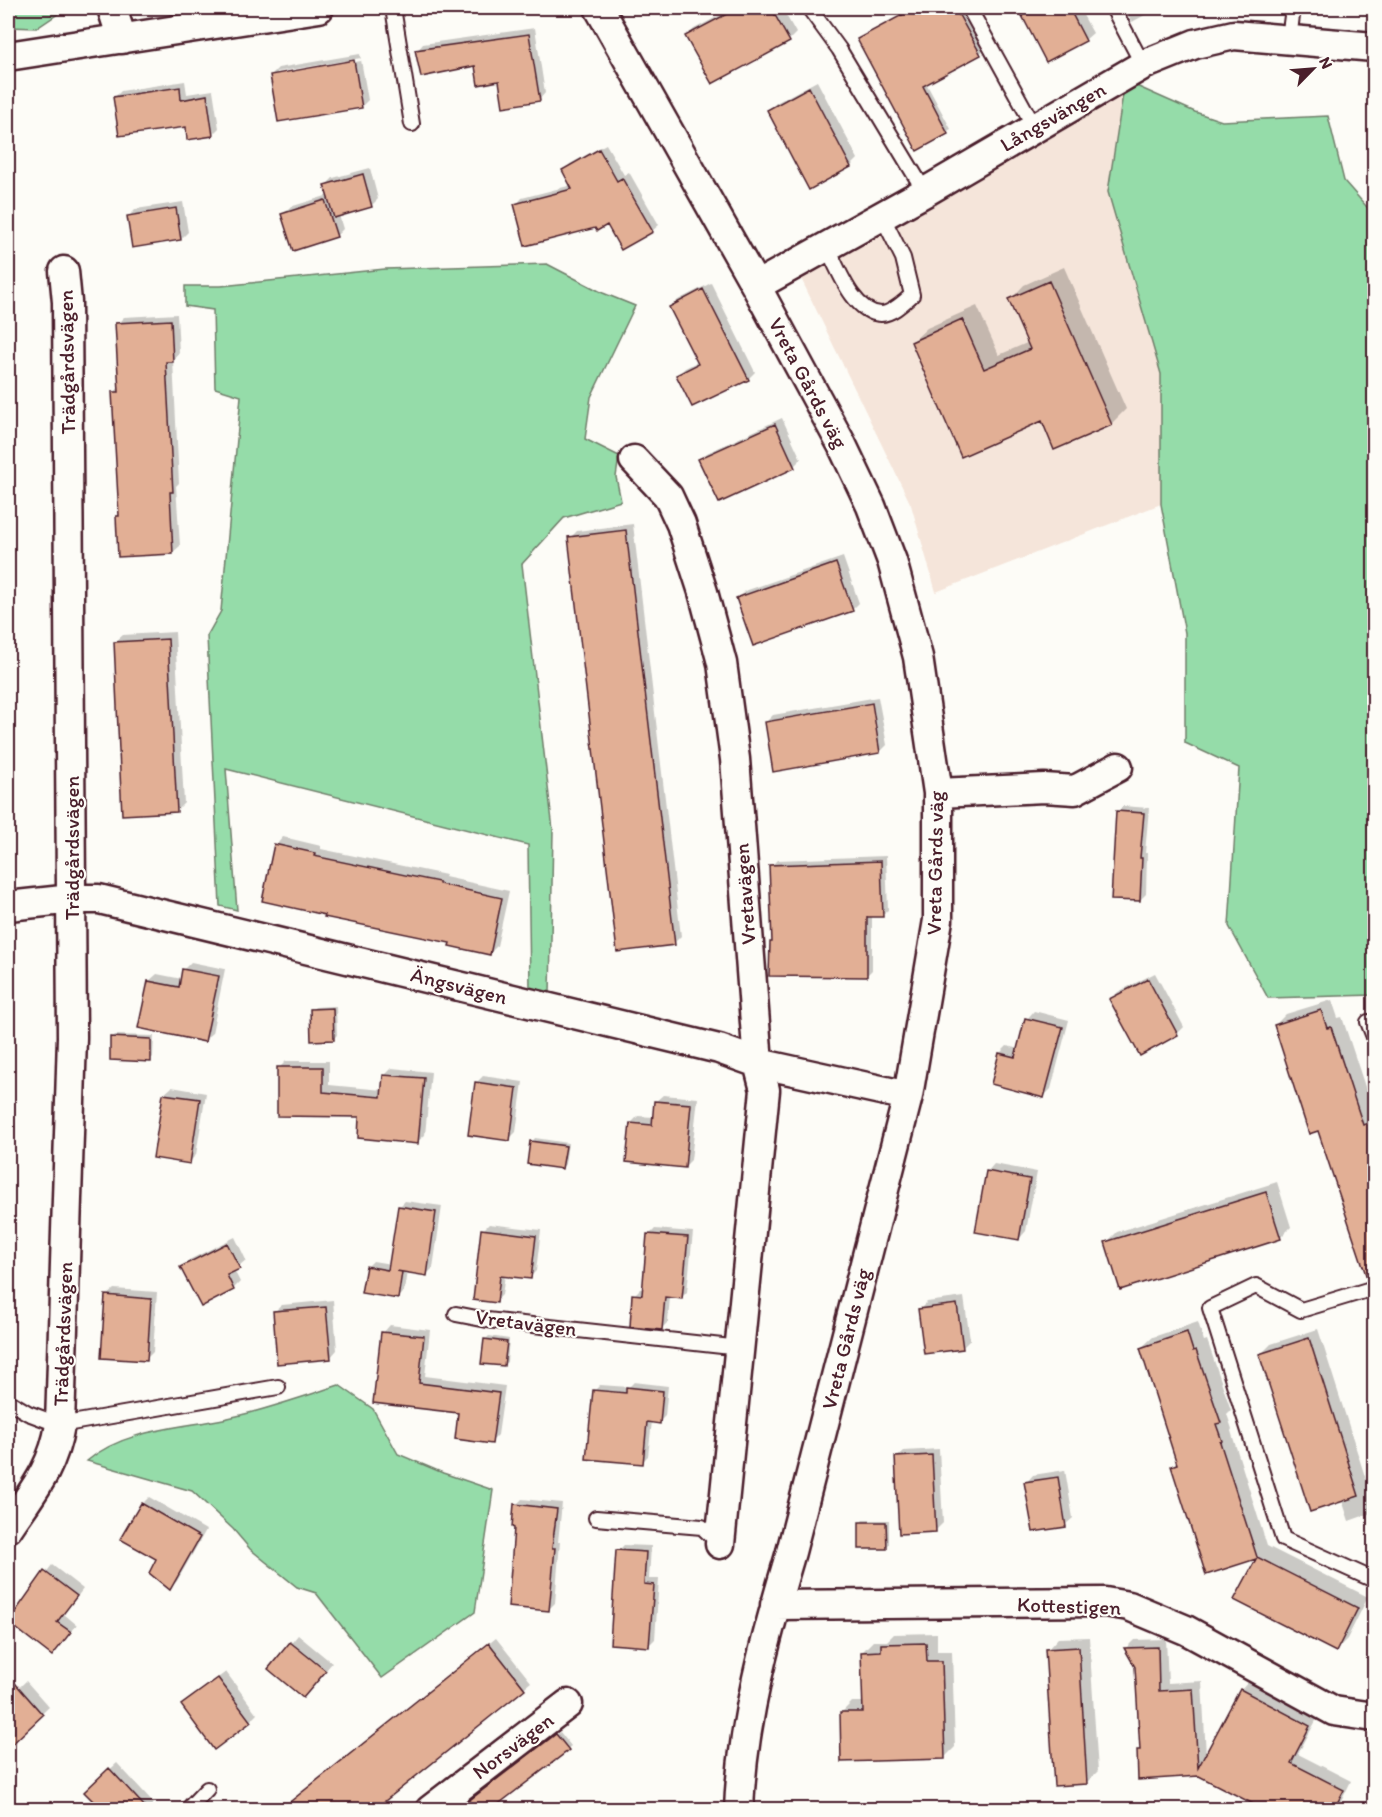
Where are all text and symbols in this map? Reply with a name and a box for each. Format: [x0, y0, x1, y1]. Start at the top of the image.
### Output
north arrow [1283, 39, 1343, 99]
text: N [1315, 54, 1337, 72]
street label: Långsvängen [995, 76, 1110, 157]
street label: Trädgårdsvägen [53, 289, 80, 435]
street label: Vreta Gårds väg [763, 313, 854, 453]
street label: Trädgårdsvägen [59, 776, 84, 920]
street label: Vreta Gårds väg [921, 790, 948, 935]
street label: Vretavägen [728, 842, 761, 946]
street label: Ängsvägen [408, 961, 510, 1010]
street label: Trädgårdsvägen [47, 1261, 78, 1407]
street label: Vreta Gårds väg [816, 1266, 875, 1412]
street label: Vretavägen [474, 1304, 578, 1341]
street label: Kottestigen [1017, 1591, 1122, 1620]
street label: Norsvägen [467, 1707, 558, 1784]

